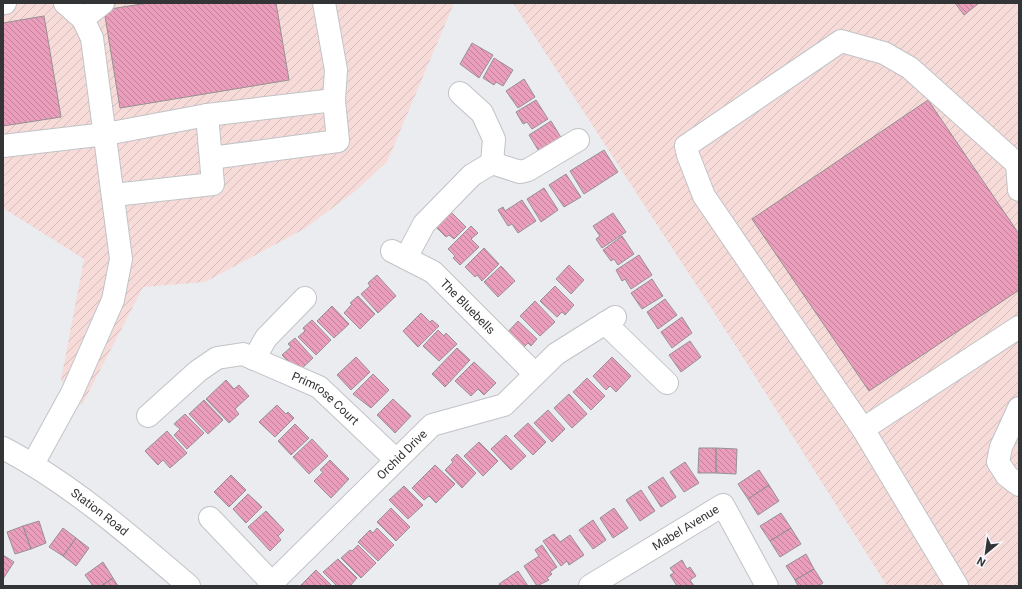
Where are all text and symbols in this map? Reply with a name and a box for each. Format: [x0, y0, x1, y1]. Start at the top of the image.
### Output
street label: The Bluebells [437, 276, 498, 337]
street label: Primrose Court [290, 369, 362, 428]
street label: Orchid Drive [374, 427, 430, 482]
street label: Station Road [68, 486, 131, 539]
street label: Mabel Avenue [650, 502, 721, 553]
north arrow [966, 533, 1006, 573]
text: N [975, 554, 988, 569]

